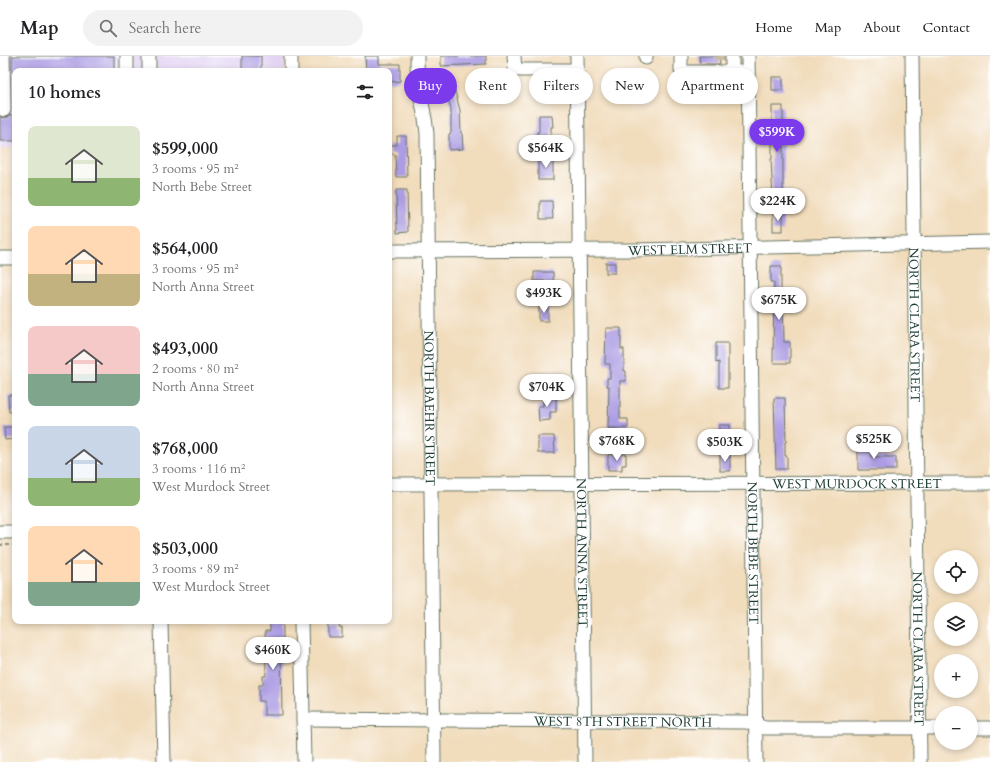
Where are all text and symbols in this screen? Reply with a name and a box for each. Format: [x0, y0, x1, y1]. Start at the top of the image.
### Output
search box [83, 10, 363, 46]
text: Map [20, 15, 59, 41]
icon: search [97, 17, 119, 39]
text: Search here [129, 18, 201, 38]
text: Home [755, 18, 793, 37]
text: Map [815, 18, 841, 37]
text: About [863, 18, 900, 37]
text: Contact [922, 18, 970, 37]
chip: Buy [404, 68, 457, 104]
chip: Rent [465, 68, 521, 104]
chip: Filters [529, 68, 593, 104]
chip: New [601, 68, 659, 104]
chip: Apartment [667, 68, 758, 104]
text: 10 homes [28, 81, 101, 104]
icon: filters [354, 81, 376, 103]
pin: $599K [749, 119, 805, 153]
text: $599K [758, 123, 796, 141]
pin: $564K [518, 135, 574, 169]
text: $599,000 [152, 137, 218, 160]
text: $564K [527, 139, 565, 157]
icon: home [60, 142, 108, 190]
text: 3 rooms · 95 m² [152, 160, 239, 178]
text: North Bebe Street [152, 178, 252, 196]
pin: $224K [750, 188, 806, 222]
text: $224K [759, 192, 797, 210]
text: $564,000 [152, 237, 218, 260]
street label: WEST ELM STREET [627, 239, 753, 260]
icon: home [60, 242, 108, 290]
street label: NORTH CLARA STREET [904, 247, 924, 403]
text: 3 rooms · 95 m² [152, 260, 239, 278]
text: North Anna Street [152, 278, 254, 296]
pin: $493K [516, 280, 572, 314]
text: $493K [525, 284, 563, 302]
pin: $675K [751, 287, 807, 321]
text: $675K [760, 291, 798, 309]
street label: NORTH BAEHR STREET [419, 330, 439, 486]
text: $493,000 [152, 337, 218, 360]
icon: home [60, 342, 108, 390]
text: 2 rooms · 80 m² [152, 360, 239, 378]
pin: $704K [519, 374, 575, 408]
text: North Anna Street [152, 378, 254, 396]
text: $704K [528, 378, 566, 396]
pin: $525K [846, 426, 902, 460]
pin: $768K [589, 428, 645, 462]
pin: $503K [697, 429, 753, 463]
text: $525K [855, 430, 893, 448]
text: $768K [598, 432, 636, 450]
text: $503K [706, 433, 744, 451]
text: $768,000 [152, 437, 218, 460]
icon: home [60, 442, 108, 490]
text: 3 rooms · 116 m² [152, 460, 245, 478]
street label: WEST MURDOCK STREET [771, 475, 942, 493]
text: West Murdock Street [152, 478, 270, 496]
street label: NORTH ANNA STREET [572, 478, 591, 629]
street label: NORTH BEBE STREET [743, 481, 762, 625]
text: $503,000 [152, 537, 218, 560]
icon: home [60, 542, 108, 590]
map controls [934, 550, 978, 750]
button: locate [934, 550, 978, 594]
text: 3 rooms · 89 m² [152, 560, 239, 578]
street label: NORTH CLARA STREET [908, 571, 928, 727]
text: West Murdock Street [152, 578, 270, 596]
button: layers [934, 602, 978, 646]
pin: $460K [245, 637, 301, 671]
text: $460K [254, 641, 292, 659]
button: + [934, 654, 978, 698]
button: − [934, 706, 978, 750]
street label: WEST 8TH STREET NORTH [533, 713, 712, 732]

